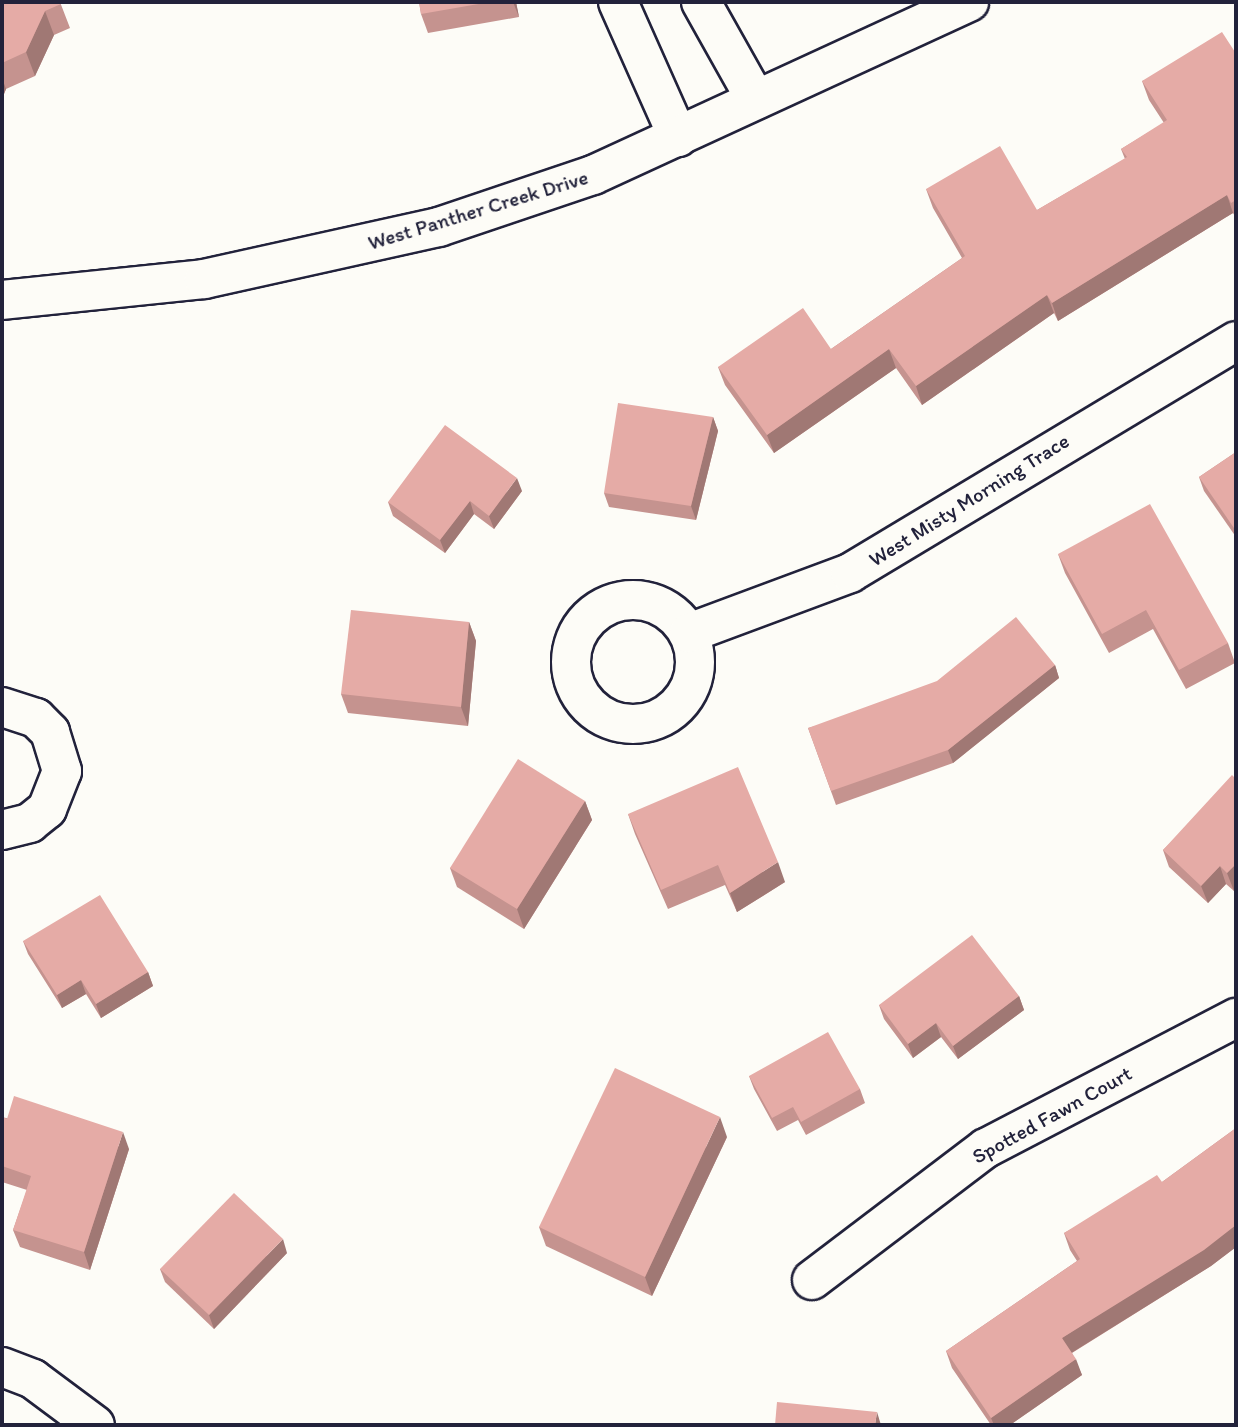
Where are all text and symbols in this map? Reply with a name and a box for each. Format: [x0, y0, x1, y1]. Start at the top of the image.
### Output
street label: West Panther Creek Drive [364, 164, 592, 256]
street label: West Misty Morning Trace [864, 428, 1074, 572]
street label: Spotted Fawn Court [968, 1061, 1136, 1169]

